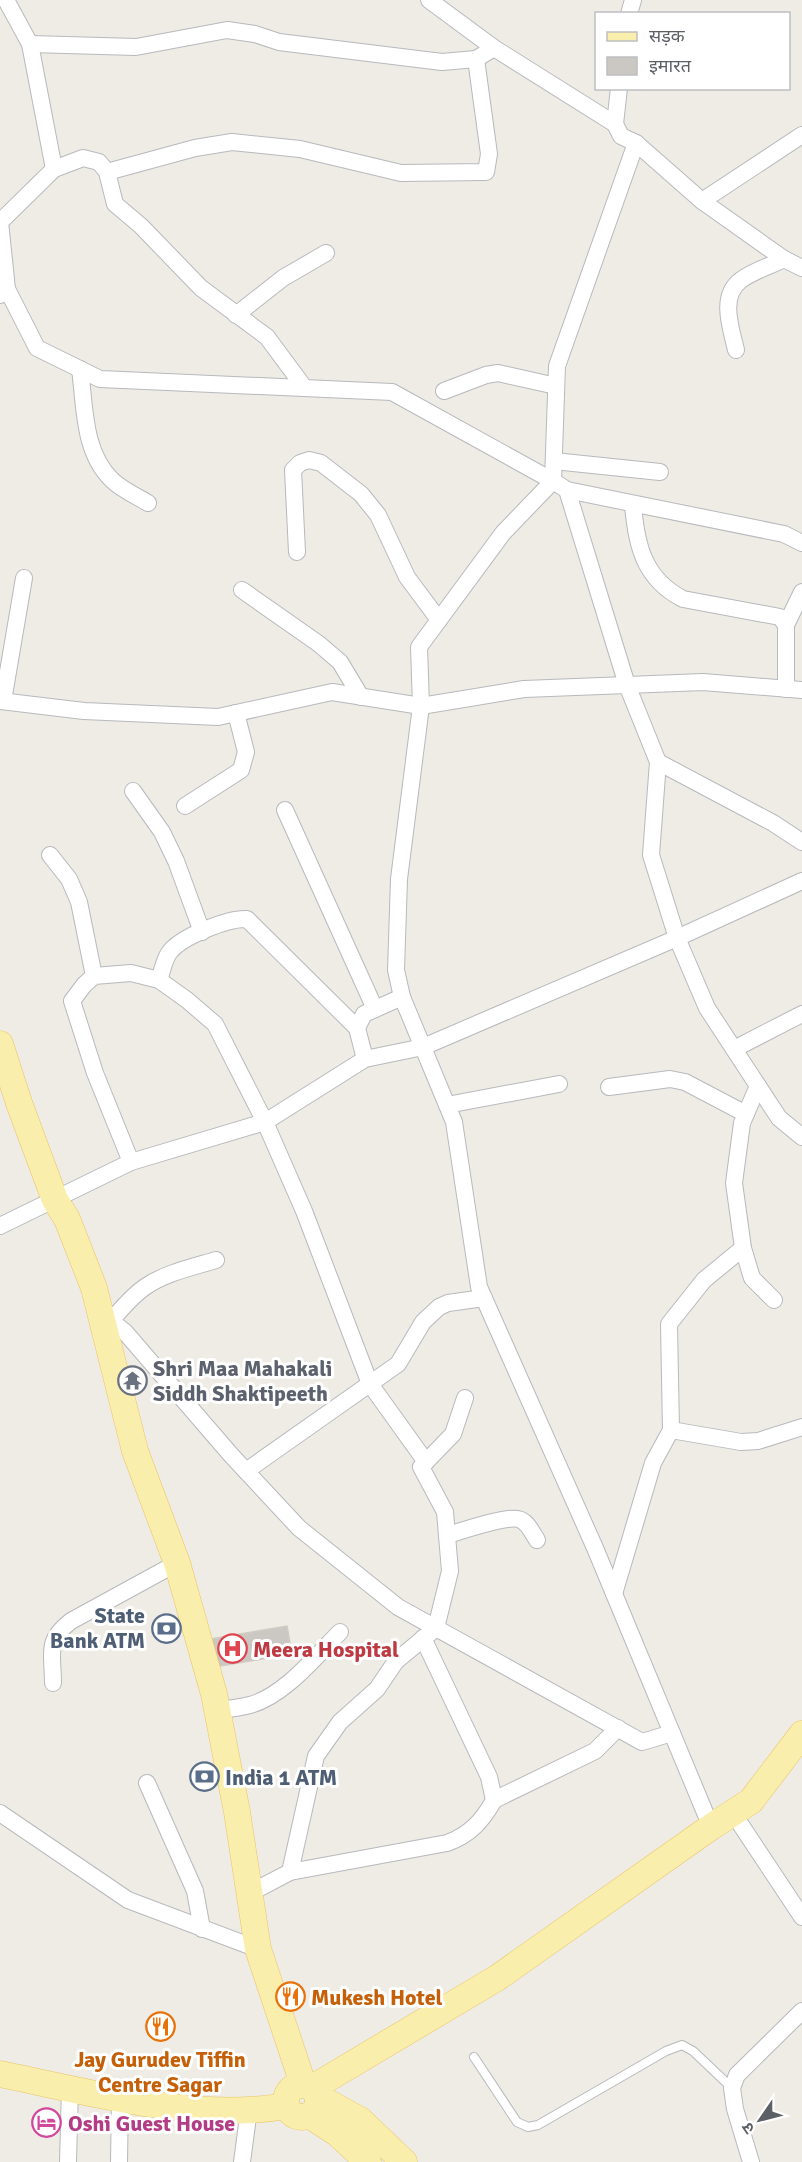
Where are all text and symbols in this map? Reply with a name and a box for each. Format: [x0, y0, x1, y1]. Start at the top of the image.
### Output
legend [595, 12, 790, 90]
text: सड़क [649, 25, 686, 47]
text: इमारत [649, 55, 692, 77]
place label: Shri Maa Mahakali Siddh Shaktipeeth [153, 1355, 332, 1407]
temple icon: Shri Maa Mahakali Siddh Shaktipeeth [116, 1365, 148, 1397]
place label: State Bank ATM [50, 1602, 145, 1654]
bank icon: State Bank ATM [150, 1612, 182, 1644]
hospital icon: Meera Hospital [216, 1633, 248, 1665]
place label: Meera Hospital [253, 1636, 399, 1663]
bank icon: India 1 ATM [188, 1761, 220, 1793]
place label: India 1 ATM [225, 1764, 337, 1791]
restaurant icon: Mukesh Hotel [274, 1981, 306, 2013]
place label: Mukesh Hotel [311, 1984, 443, 2011]
restaurant icon: Jay Gurudev Tiffin Centre Sagar [144, 2011, 176, 2043]
place label: Jay Gurudev Tiffin Centre Sagar [74, 2046, 246, 2098]
north arrow [730, 2090, 790, 2150]
hotel icon: Oshi Guest House [31, 2107, 63, 2139]
place label: Oshi Guest House [68, 2110, 235, 2137]
text: उ [737, 2118, 759, 2138]

